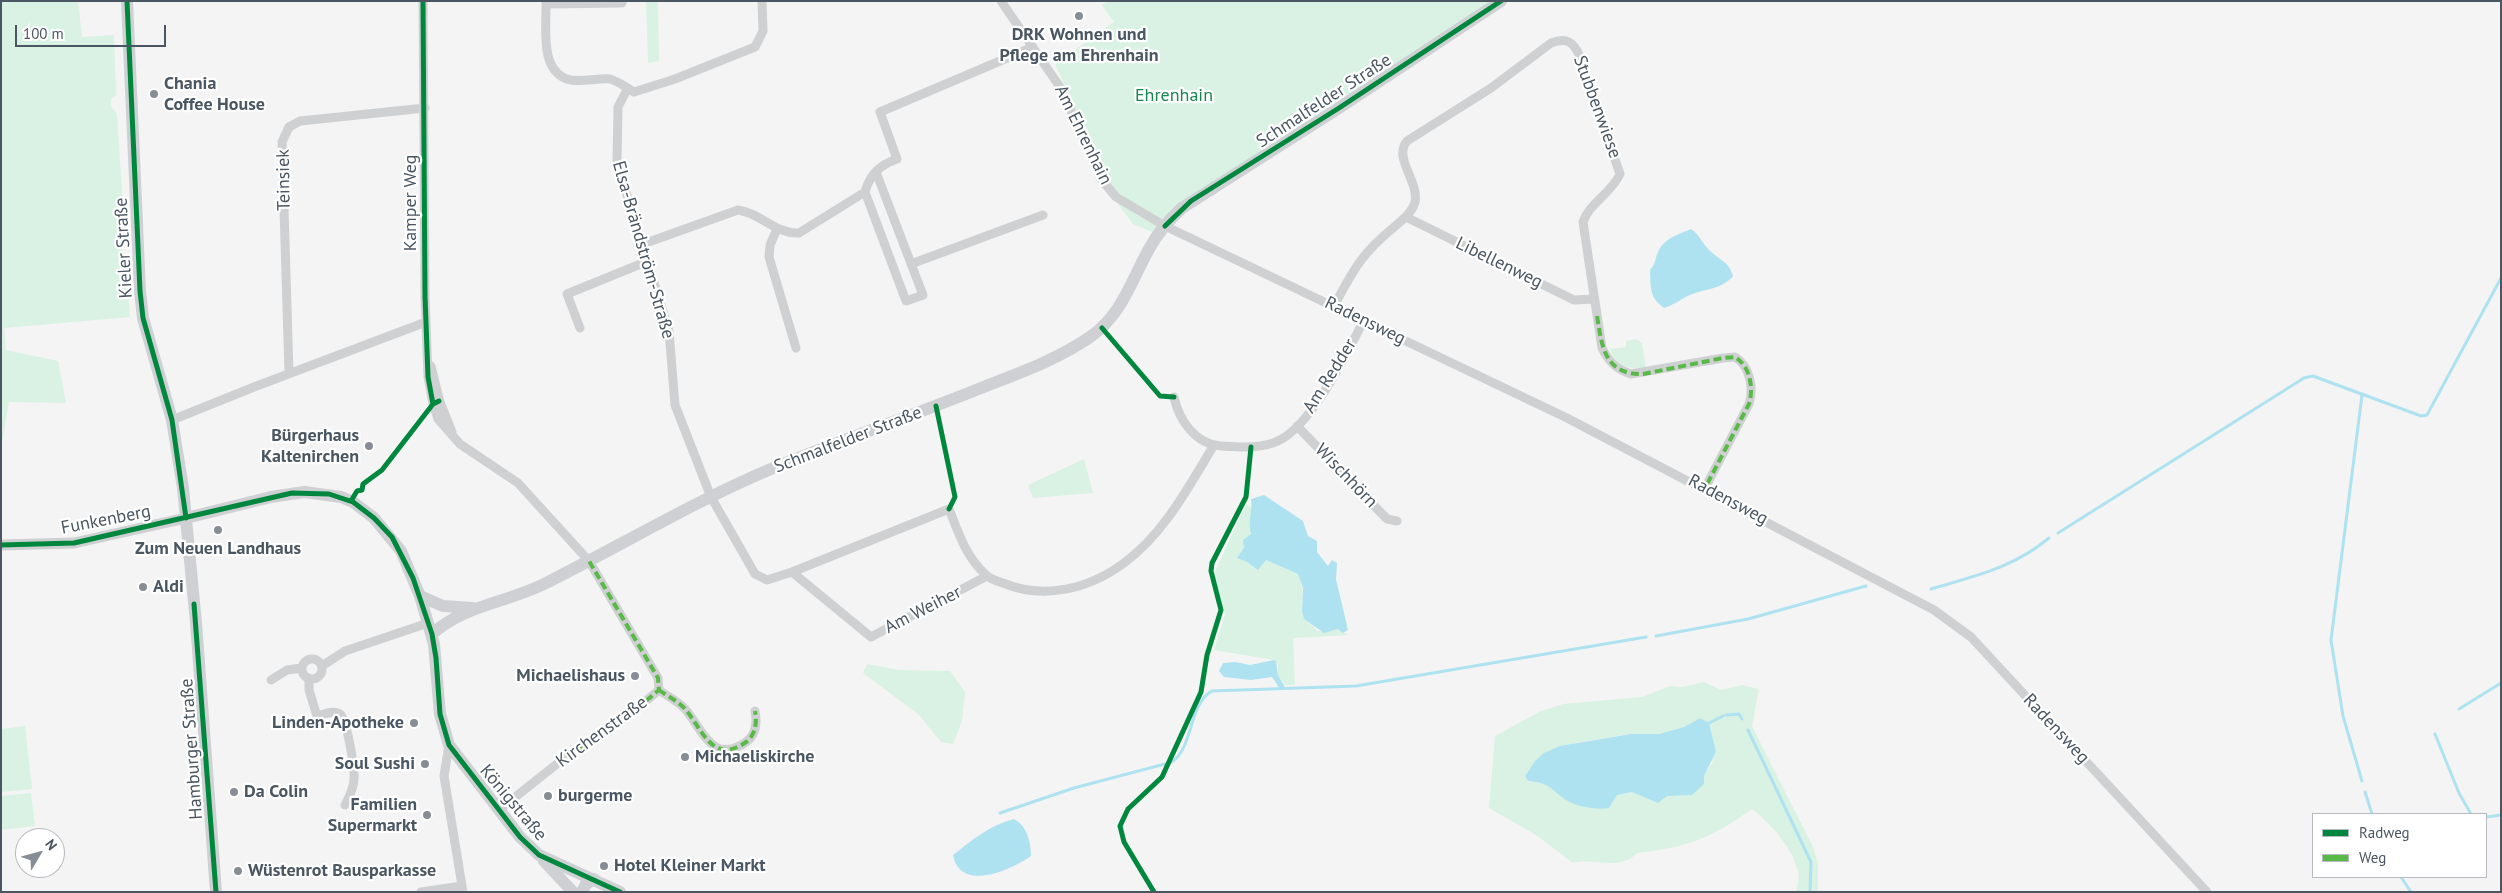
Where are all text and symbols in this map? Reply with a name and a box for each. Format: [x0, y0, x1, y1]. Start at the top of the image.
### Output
marker: DRK Wohnen und Pflege am Ehrenhain [1073, 10, 1085, 22]
scale bar [18, 15, 169, 47]
text: 100 m [23, 24, 64, 43]
place label: DRK Wohnen und Pflege am Ehrenhain [999, 24, 1159, 66]
street label: Schmalfelder Straße [1252, 49, 1396, 153]
street label: Stubbenwiese [1568, 53, 1626, 161]
place label: Chania Coffee House [164, 73, 265, 116]
street label: Am Ehrenhain [1050, 82, 1116, 188]
park label: Ehrenhain [1135, 85, 1213, 107]
marker: Chania Coffee House [148, 88, 160, 100]
street label: Teinsiek [273, 149, 295, 211]
street label: Kamper Weg [400, 155, 422, 251]
street label: Elsa-Brändström-Straße [607, 159, 679, 341]
street label: Kieler Straße [111, 197, 137, 299]
street label: Libellenweg [1452, 233, 1546, 293]
street label: Radensweg [1321, 292, 1409, 350]
street label: Am Redder [1299, 335, 1361, 417]
street label: Schmalfelder Straße [771, 402, 925, 478]
place label: Bürgerhaus Kaltenirchen [261, 425, 359, 468]
street label: Wischhörn [1310, 439, 1382, 513]
marker: Bürgerhaus Kaltenirchen [363, 440, 375, 452]
street label: Radensweg [1684, 470, 1772, 530]
street label: Funkenberg [59, 501, 153, 539]
marker: Zum Neuen Landhaus [212, 524, 224, 536]
place label: Zum Neuen Landhaus [135, 538, 301, 560]
place label: Aldi [153, 576, 184, 598]
marker: Aldi [137, 581, 149, 593]
street label: Am Weiher [881, 581, 965, 639]
place label: Michaelishaus [516, 665, 625, 687]
marker: Michaelishaus [629, 670, 641, 682]
street label: Hamburger Straße [176, 678, 208, 820]
street label: Radensweg [2018, 690, 2094, 768]
street label: Kirchenstraße [552, 692, 652, 772]
place label: Linden-Apotheke [272, 712, 404, 734]
marker: Linden-Apotheke [408, 717, 420, 729]
place label: Michaeliskirche [695, 746, 814, 768]
marker: Michaeliskirche [679, 751, 691, 763]
place label: Soul Sushi [335, 753, 415, 775]
marker: Soul Sushi [419, 758, 431, 770]
street label: Königstraße [475, 761, 551, 845]
place label: Da Colin [244, 781, 308, 803]
place label: burgerme [558, 785, 632, 807]
marker: Da Colin [228, 786, 240, 798]
marker: burgerme [542, 790, 554, 802]
place label: Familien Supermarkt [328, 794, 417, 836]
marker: Familien Supermarkt [421, 809, 433, 821]
legend [2312, 813, 2487, 878]
text: Radweg [2359, 823, 2410, 842]
north arrow [15, 828, 65, 878]
text: N [41, 835, 61, 854]
text: Weg [2359, 848, 2386, 867]
place label: Hotel Kleiner Markt [614, 855, 766, 877]
place label: Wüstenrot Bausparkasse [248, 860, 436, 882]
marker: Hotel Kleiner Markt [598, 860, 610, 872]
marker: Wüstenrot Bausparkasse [232, 865, 244, 877]

